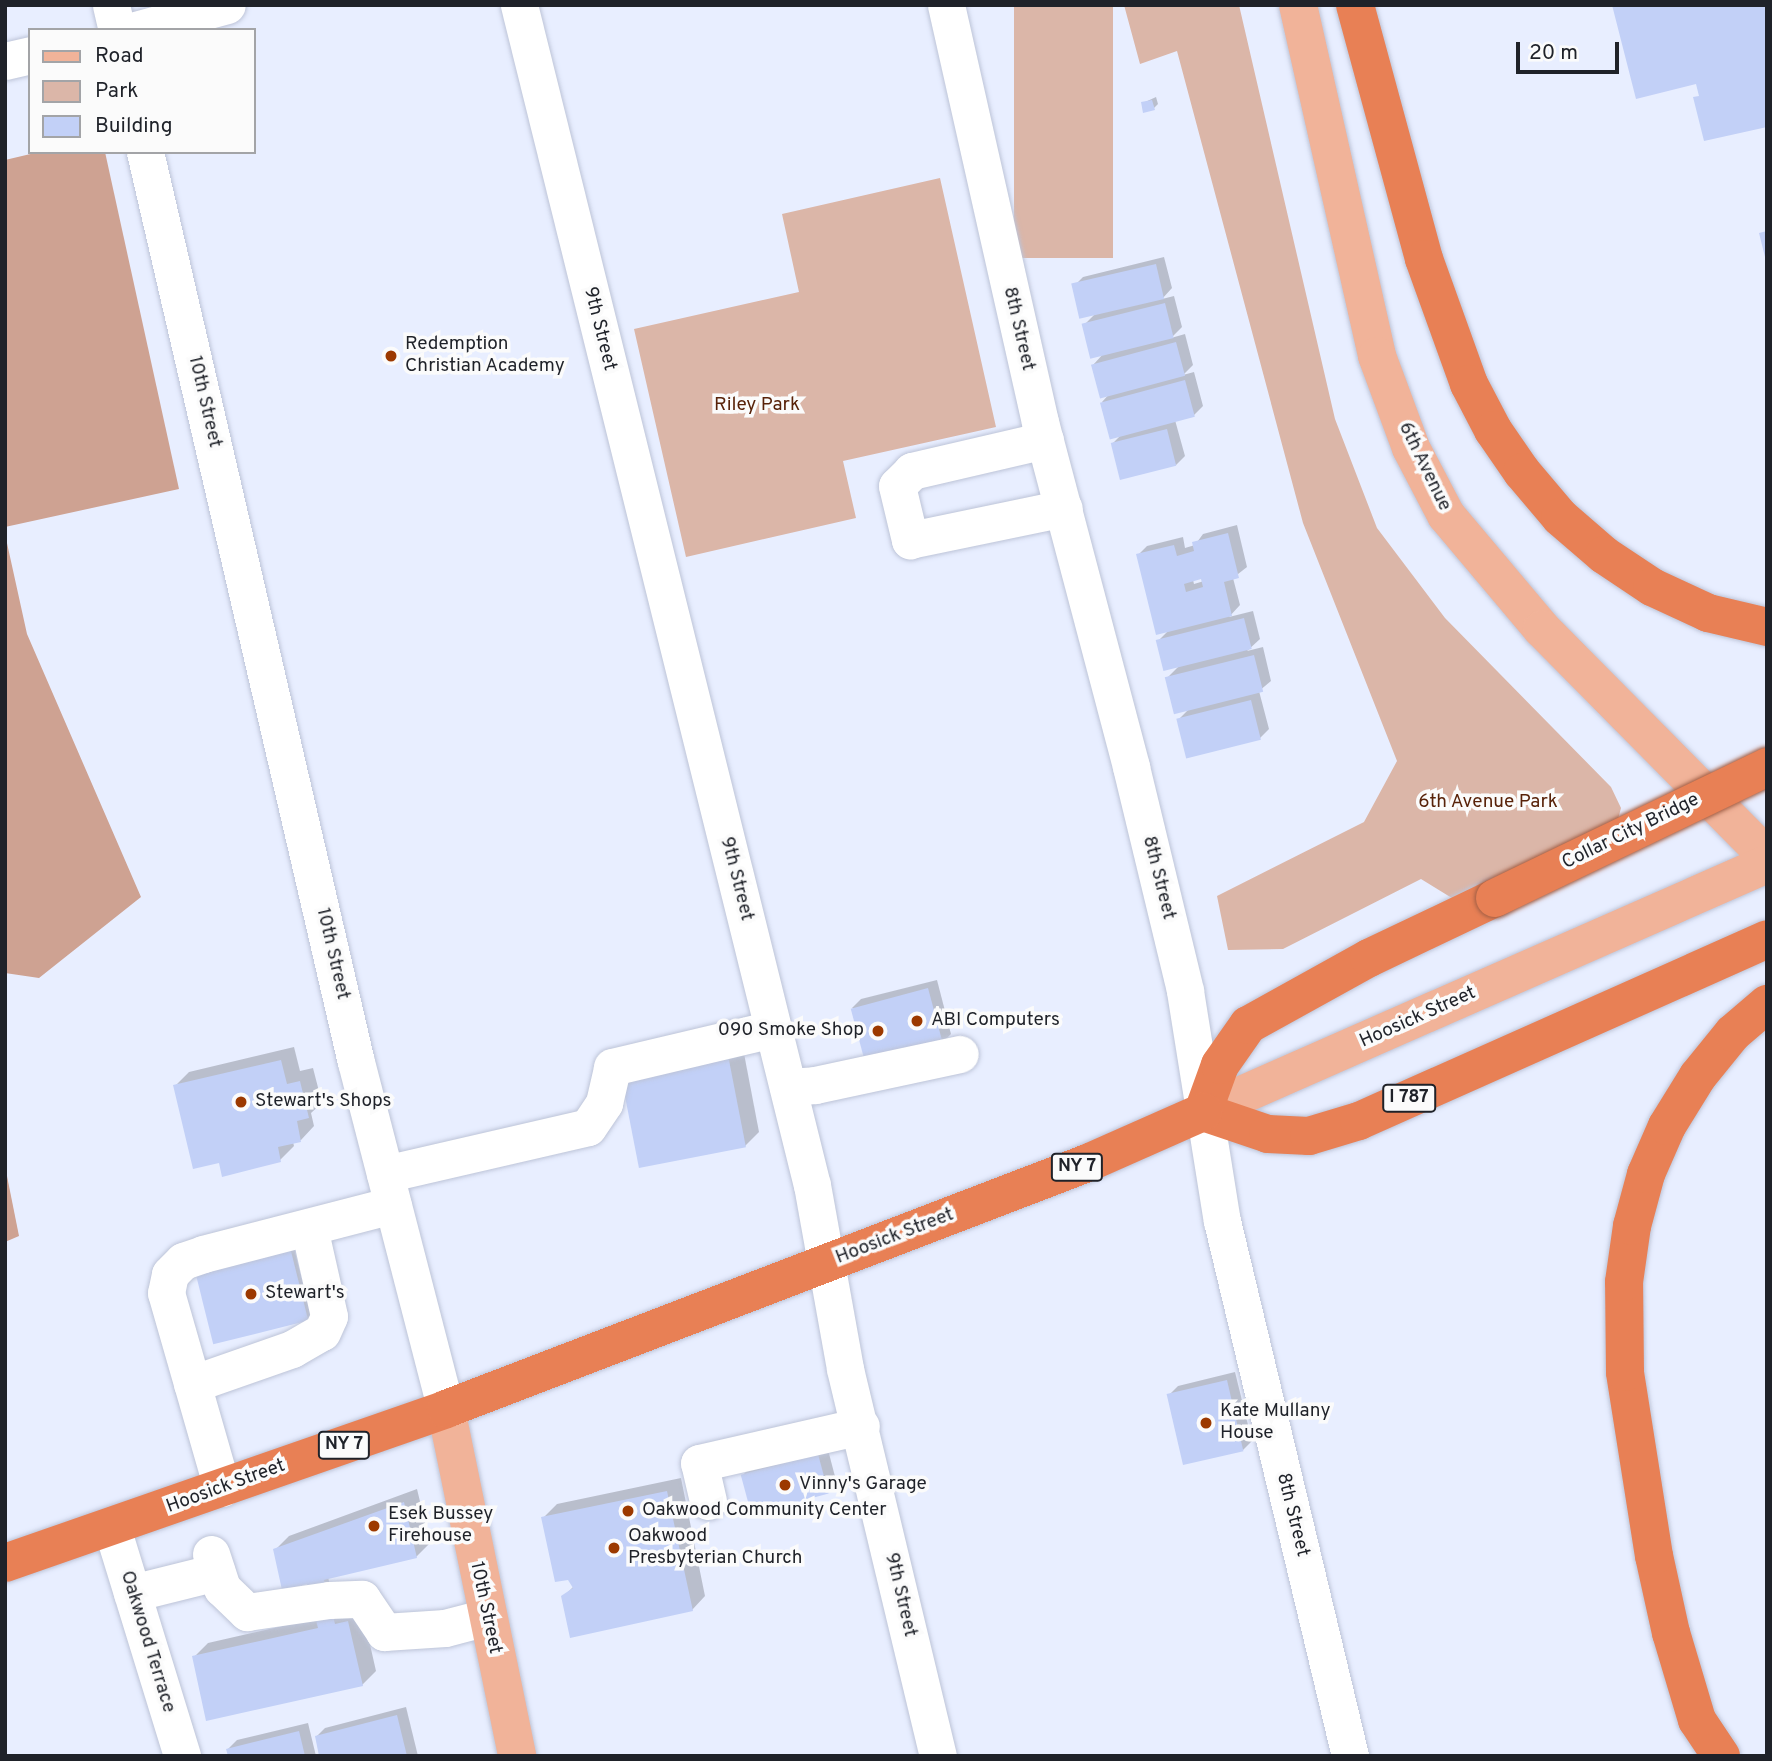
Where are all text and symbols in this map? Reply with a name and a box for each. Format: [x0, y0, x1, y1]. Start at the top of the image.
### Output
legend [28, 28, 256, 154]
scale bar [1520, 28, 1623, 72]
text: 20 m [1529, 40, 1578, 67]
text: Road [95, 43, 144, 70]
text: Park [95, 78, 138, 105]
text: Building [95, 113, 173, 140]
street label: 9th Street [578, 285, 620, 373]
street label: 8th Street [997, 285, 1039, 373]
place label: Redemption Christian Academy [405, 334, 566, 378]
marker: Redemption Christian Academy [383, 348, 399, 364]
street label: 10th Street [182, 354, 226, 450]
park label: Riley Park [714, 395, 800, 417]
street label: 6th Avenue [1393, 418, 1455, 516]
street label: Collar City Bridge [1559, 789, 1703, 875]
park label: 6th Avenue Park [1418, 792, 1558, 814]
street label: 8th Street [1137, 834, 1179, 922]
street label: 9th Street [715, 835, 757, 923]
street label: 10th Street [310, 906, 354, 1002]
street label: Hoosick Street [1356, 982, 1480, 1054]
place label: ABI Computers [931, 1010, 1060, 1032]
marker: ABI Computers [909, 1013, 925, 1029]
place label: 090 Smoke Shop [718, 1020, 864, 1042]
marker: 090 Smoke Shop [870, 1023, 886, 1039]
road number: I 787 [1381, 1084, 1437, 1112]
place label: Stewart's Shops [255, 1091, 391, 1113]
marker: Stewart's Shops [233, 1094, 249, 1110]
road number: NY 7 [1049, 1152, 1105, 1182]
street label: Hoosick Street [833, 1204, 957, 1270]
place label: Stewart's [265, 1283, 345, 1305]
marker: Stewart's [243, 1286, 259, 1302]
place label: Kate Mullany House [1220, 1401, 1331, 1445]
marker: Kate Mullany House [1198, 1415, 1214, 1431]
road number: NY 7 [316, 1430, 372, 1460]
street label: Hoosick Street [163, 1455, 289, 1519]
street label: 8th Street [1271, 1471, 1313, 1559]
place label: Vinny's Garage [799, 1474, 927, 1496]
marker: Vinny's Garage [777, 1477, 793, 1493]
place label: Oakwood Community Center [642, 1500, 887, 1522]
marker: Oakwood Community Center [620, 1503, 636, 1519]
place label: Esek Bussey Firehouse [388, 1504, 493, 1548]
marker: Esek Bussey Firehouse [366, 1518, 382, 1534]
place label: Oakwood Presbyterian Church [628, 1526, 803, 1570]
marker: Oakwood Presbyterian Church [606, 1540, 622, 1556]
street label: 9th Street [879, 1551, 921, 1639]
street label: 10th Street [464, 1560, 506, 1656]
street label: Oakwood Terrace [114, 1568, 180, 1716]

